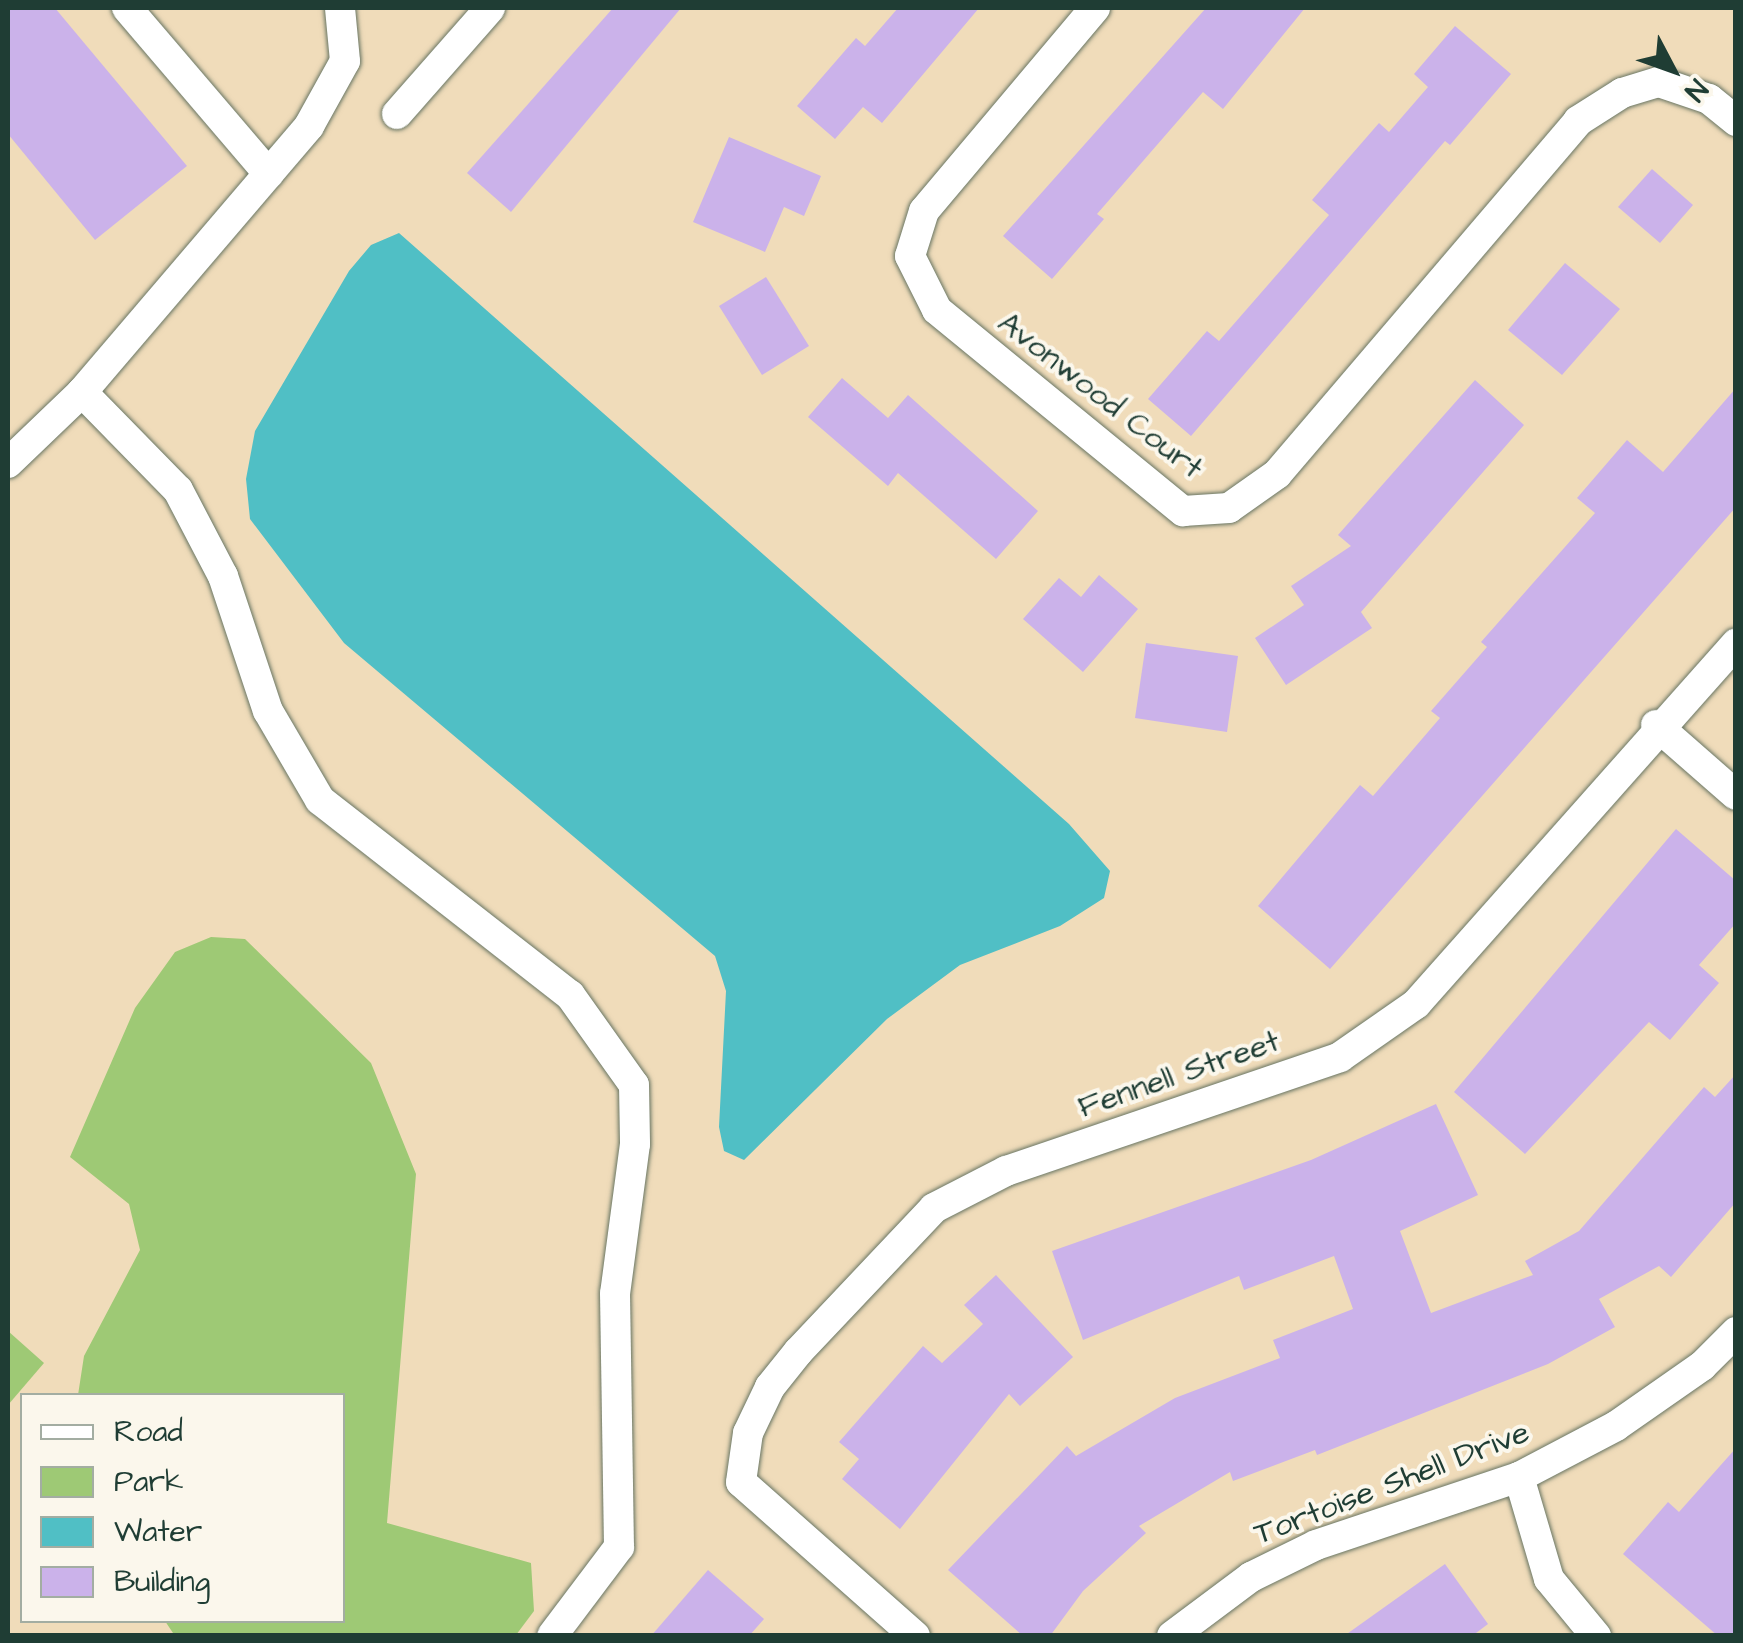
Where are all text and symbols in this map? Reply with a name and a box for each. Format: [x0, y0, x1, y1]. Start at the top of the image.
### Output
north arrow [1623, 20, 1723, 120]
text: N [1676, 71, 1716, 109]
street label: Avonwood Court [990, 304, 1210, 488]
street label: Fennell Street [1073, 1023, 1285, 1127]
legend [20, 1393, 345, 1623]
text: Road [114, 1411, 183, 1453]
street label: Tortoise Shell Drive [1249, 1414, 1535, 1554]
text: Park [114, 1461, 183, 1503]
text: Water [114, 1511, 202, 1553]
text: Building [114, 1561, 210, 1603]

